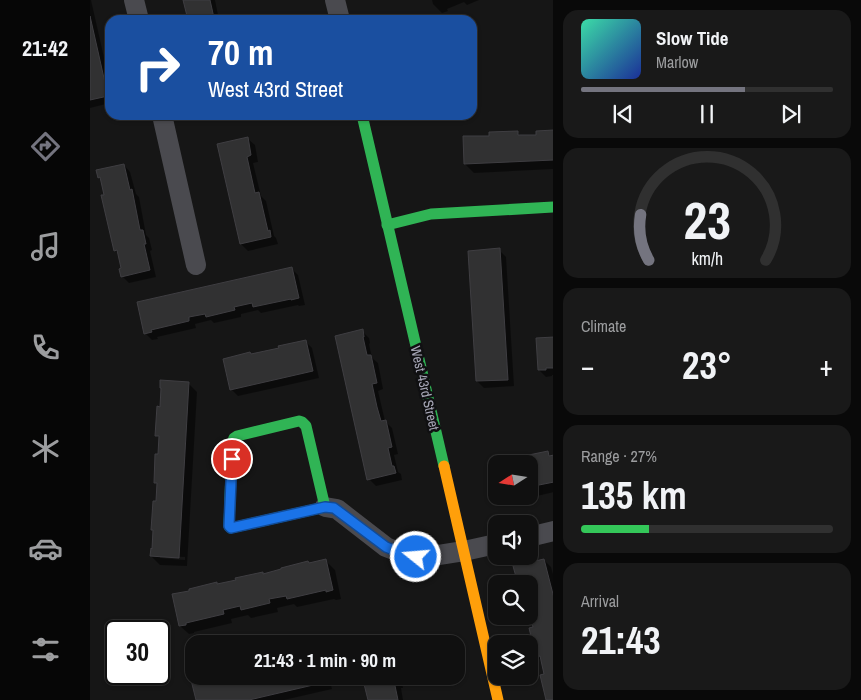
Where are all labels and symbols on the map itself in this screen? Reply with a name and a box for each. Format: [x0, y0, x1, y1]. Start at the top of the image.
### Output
street label: West 43rd Street [407, 344, 443, 432]
pin [211, 438, 253, 480]
north arrow [488, 455, 538, 505]
position arrow [389, 530, 441, 582]
speed limit sign: 30 [105, 620, 170, 685]

